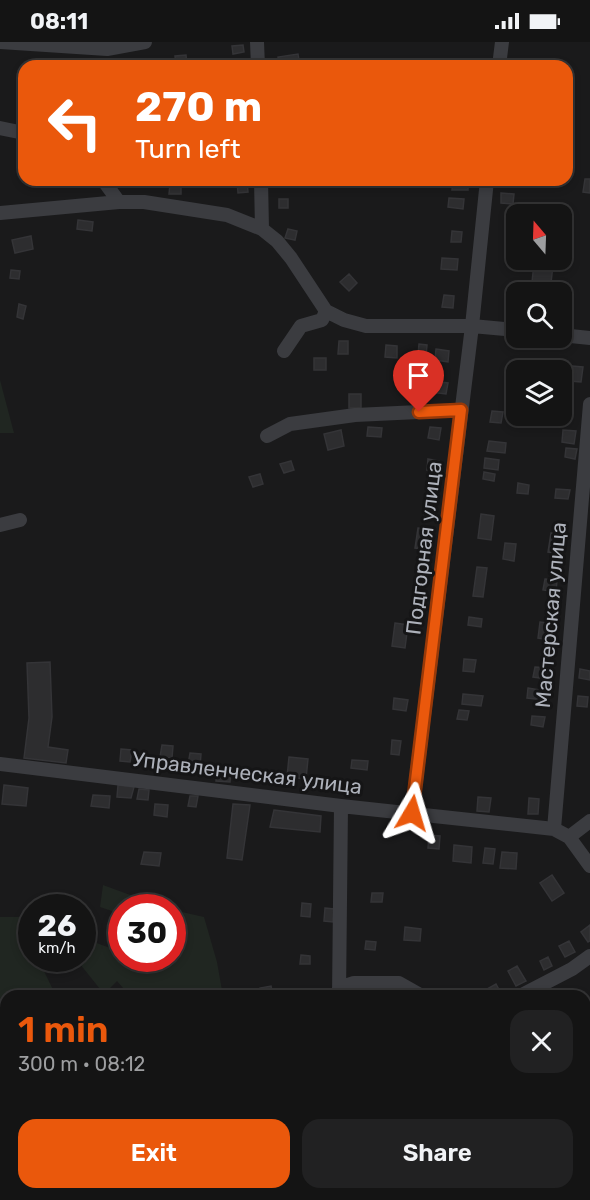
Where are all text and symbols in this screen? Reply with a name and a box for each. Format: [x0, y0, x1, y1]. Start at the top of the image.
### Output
text: 08:11 [30, 8, 88, 35]
text: 270 m [135, 82, 262, 132]
icon: left [36, 84, 114, 162]
text: Turn left [135, 133, 240, 165]
north arrow [506, 204, 572, 270]
map controls [506, 204, 572, 426]
button: search [506, 282, 572, 348]
pin [393, 350, 444, 412]
icon: arrive [402, 359, 435, 392]
button: layers [506, 360, 572, 426]
street label: Подгорная улица [400, 460, 447, 636]
street label: Мастерская улица [530, 521, 571, 709]
street label: Управленческая улица [131, 746, 363, 799]
position arrow [380, 781, 444, 845]
speed limit sign: 30 [108, 894, 186, 972]
text: 26 [37, 908, 77, 944]
text: km/h [38, 939, 76, 957]
text: 1 min [18, 1008, 109, 1051]
button: close [510, 1010, 573, 1073]
text: 300 m · 08:12 [18, 1052, 145, 1076]
button: Exit [18, 1119, 290, 1188]
button: Share [302, 1119, 573, 1188]

